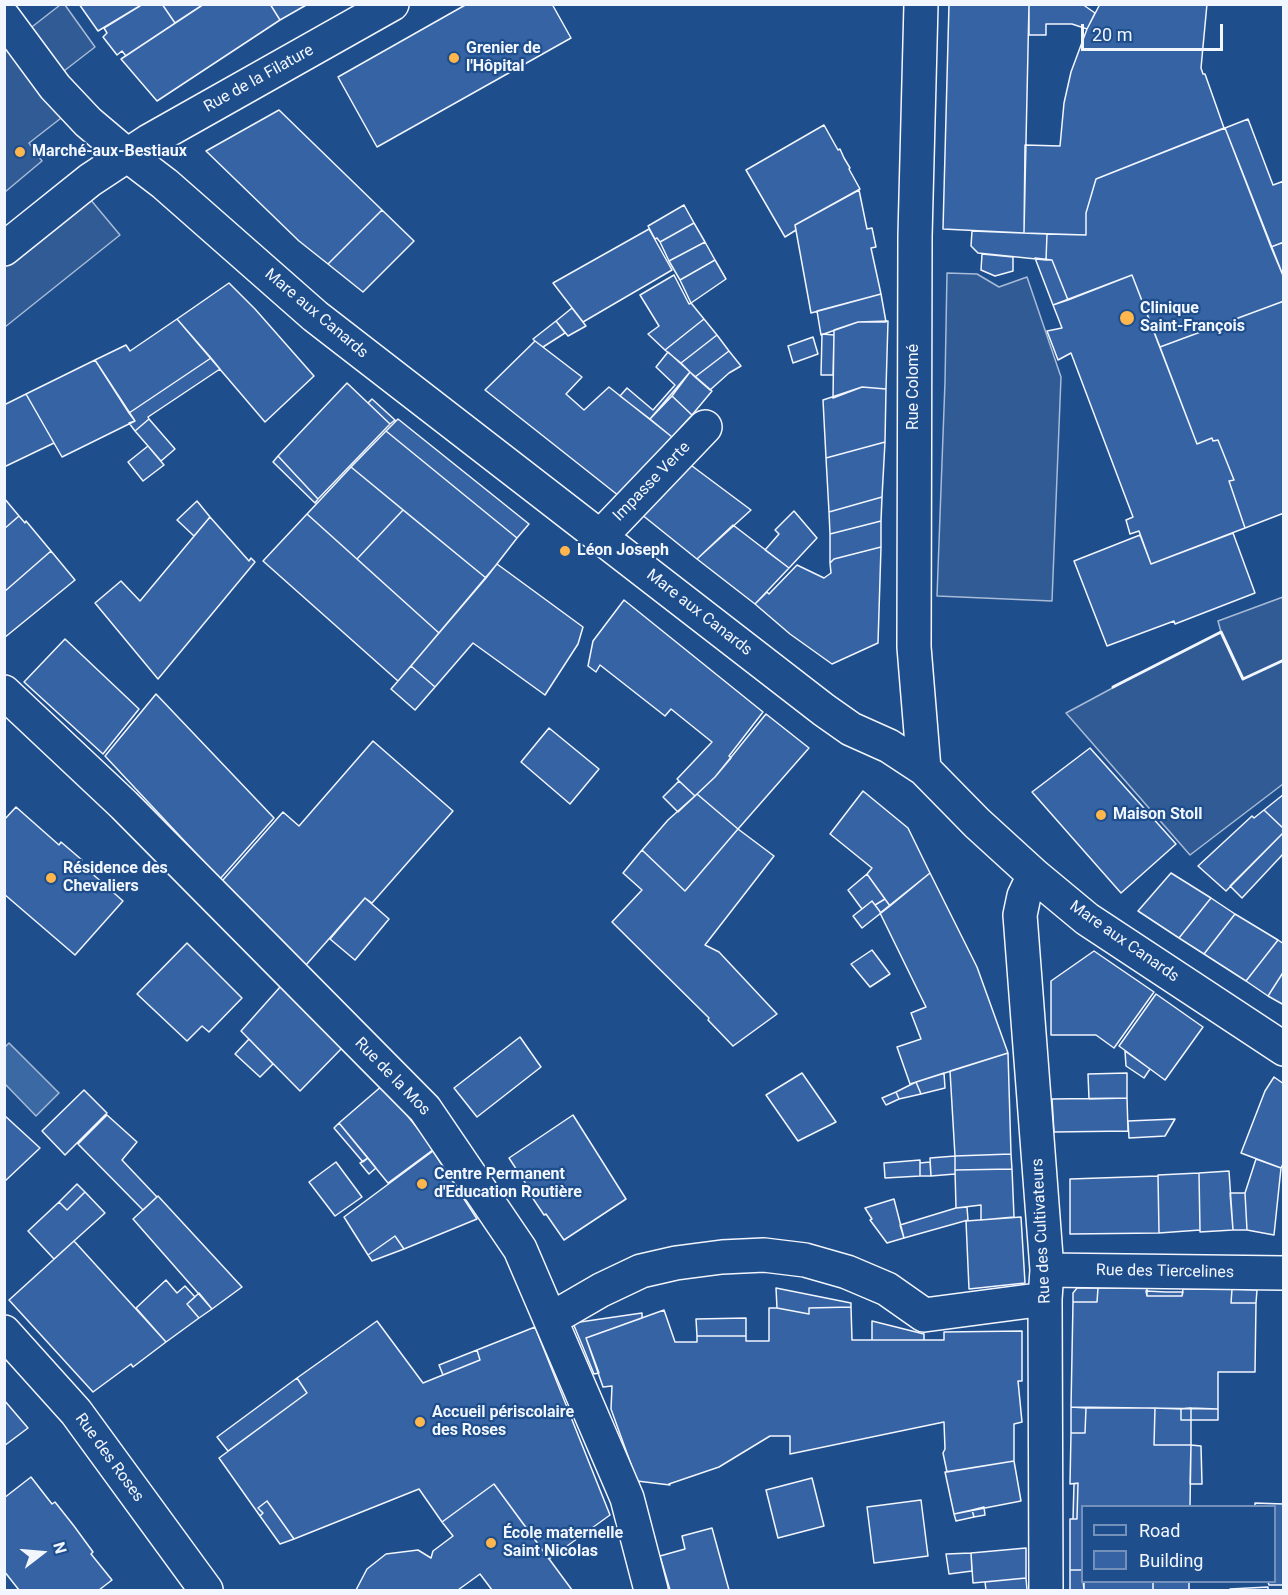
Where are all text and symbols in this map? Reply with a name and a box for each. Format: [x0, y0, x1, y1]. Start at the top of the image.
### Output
scale bar [1084, 12, 1226, 50]
text: 20 m [1092, 24, 1132, 45]
place label: Grenier de l'Hôpital [466, 39, 541, 77]
street label: Rue de la Filature [201, 41, 317, 117]
marker: Grenier de l'Hôpital [447, 51, 461, 65]
place label: Marché-aux-Bestiaux [32, 142, 187, 162]
marker: Marché-aux-Bestiaux [13, 145, 27, 159]
street label: Mare aux Canards [260, 265, 372, 363]
place label: Clinique Saint-François [1140, 299, 1245, 337]
marker: Clinique Saint-François [1118, 309, 1136, 327]
street label: Rue Colomé [904, 344, 924, 430]
street label: Impasse Verte [609, 438, 695, 526]
place label: Léon Joseph [577, 541, 669, 561]
marker: Léon Joseph [558, 544, 572, 558]
street label: Mare aux Canards [642, 566, 756, 660]
place label: Maison Stoll [1113, 805, 1203, 825]
marker: Maison Stoll [1094, 808, 1108, 822]
place label: Résidence des Chevaliers [63, 859, 168, 897]
marker: Résidence des Chevaliers [44, 871, 58, 885]
street label: Mare aux Canards [1066, 897, 1182, 987]
street label: Rue de la Mos [350, 1034, 434, 1120]
street label: Rue des Cultivateurs [1029, 1158, 1055, 1304]
place label: Centre Permanent d'Education Routière [434, 1165, 582, 1203]
marker: Centre Permanent d'Education Routière [415, 1177, 429, 1191]
street label: Rue des Tiercelines [1096, 1261, 1234, 1283]
place label: Accueil périscolaire des Roses [432, 1403, 574, 1441]
street label: Rue des Roses [70, 1410, 148, 1506]
marker: Accueil périscolaire des Roses [413, 1415, 427, 1429]
legend [1081, 1505, 1276, 1583]
text: Road [1139, 1520, 1180, 1541]
north arrow [12, 1523, 72, 1583]
place label: École maternelle Saint Nicolas [503, 1524, 623, 1562]
marker: École maternelle Saint Nicolas [484, 1536, 498, 1550]
text: N [49, 1540, 70, 1556]
text: Building [1139, 1550, 1203, 1571]

